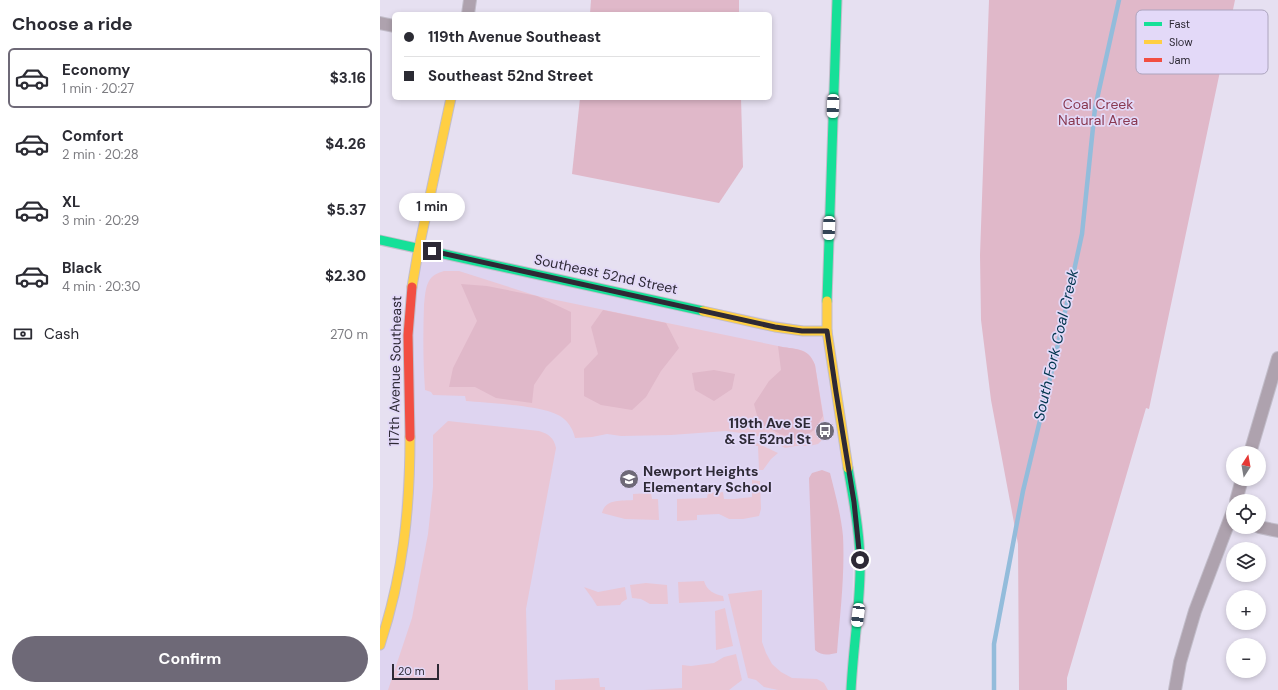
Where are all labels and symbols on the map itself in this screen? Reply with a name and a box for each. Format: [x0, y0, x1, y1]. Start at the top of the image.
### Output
legend [1136, 10, 1268, 74]
text: Fast [1169, 17, 1190, 31]
text: Slow [1169, 35, 1193, 49]
text: Jam [1169, 53, 1190, 67]
car [827, 94, 839, 118]
park label: Coal Creek Natural Area [1058, 95, 1138, 129]
callout: 1 min [399, 193, 465, 221]
car [823, 216, 835, 240]
route end [423, 242, 441, 260]
street label: Southeast 52nd Street [533, 250, 679, 298]
water label: South Fork Coal Creek [1029, 267, 1083, 423]
street label: 117th Avenue Southeast [385, 296, 405, 446]
place label: 119th Ave SE & SE 52nd St [725, 414, 811, 448]
bus stop icon: 119th Ave SE & SE 52nd St [814, 420, 836, 442]
north arrow [1226, 446, 1266, 486]
place label: Newport Heights Elementary School [643, 462, 772, 496]
school or university icon: Newport Heights Elementary School [618, 468, 640, 490]
route start [851, 551, 869, 569]
car [851, 602, 865, 628]
scale bar [392, 662, 439, 681]

